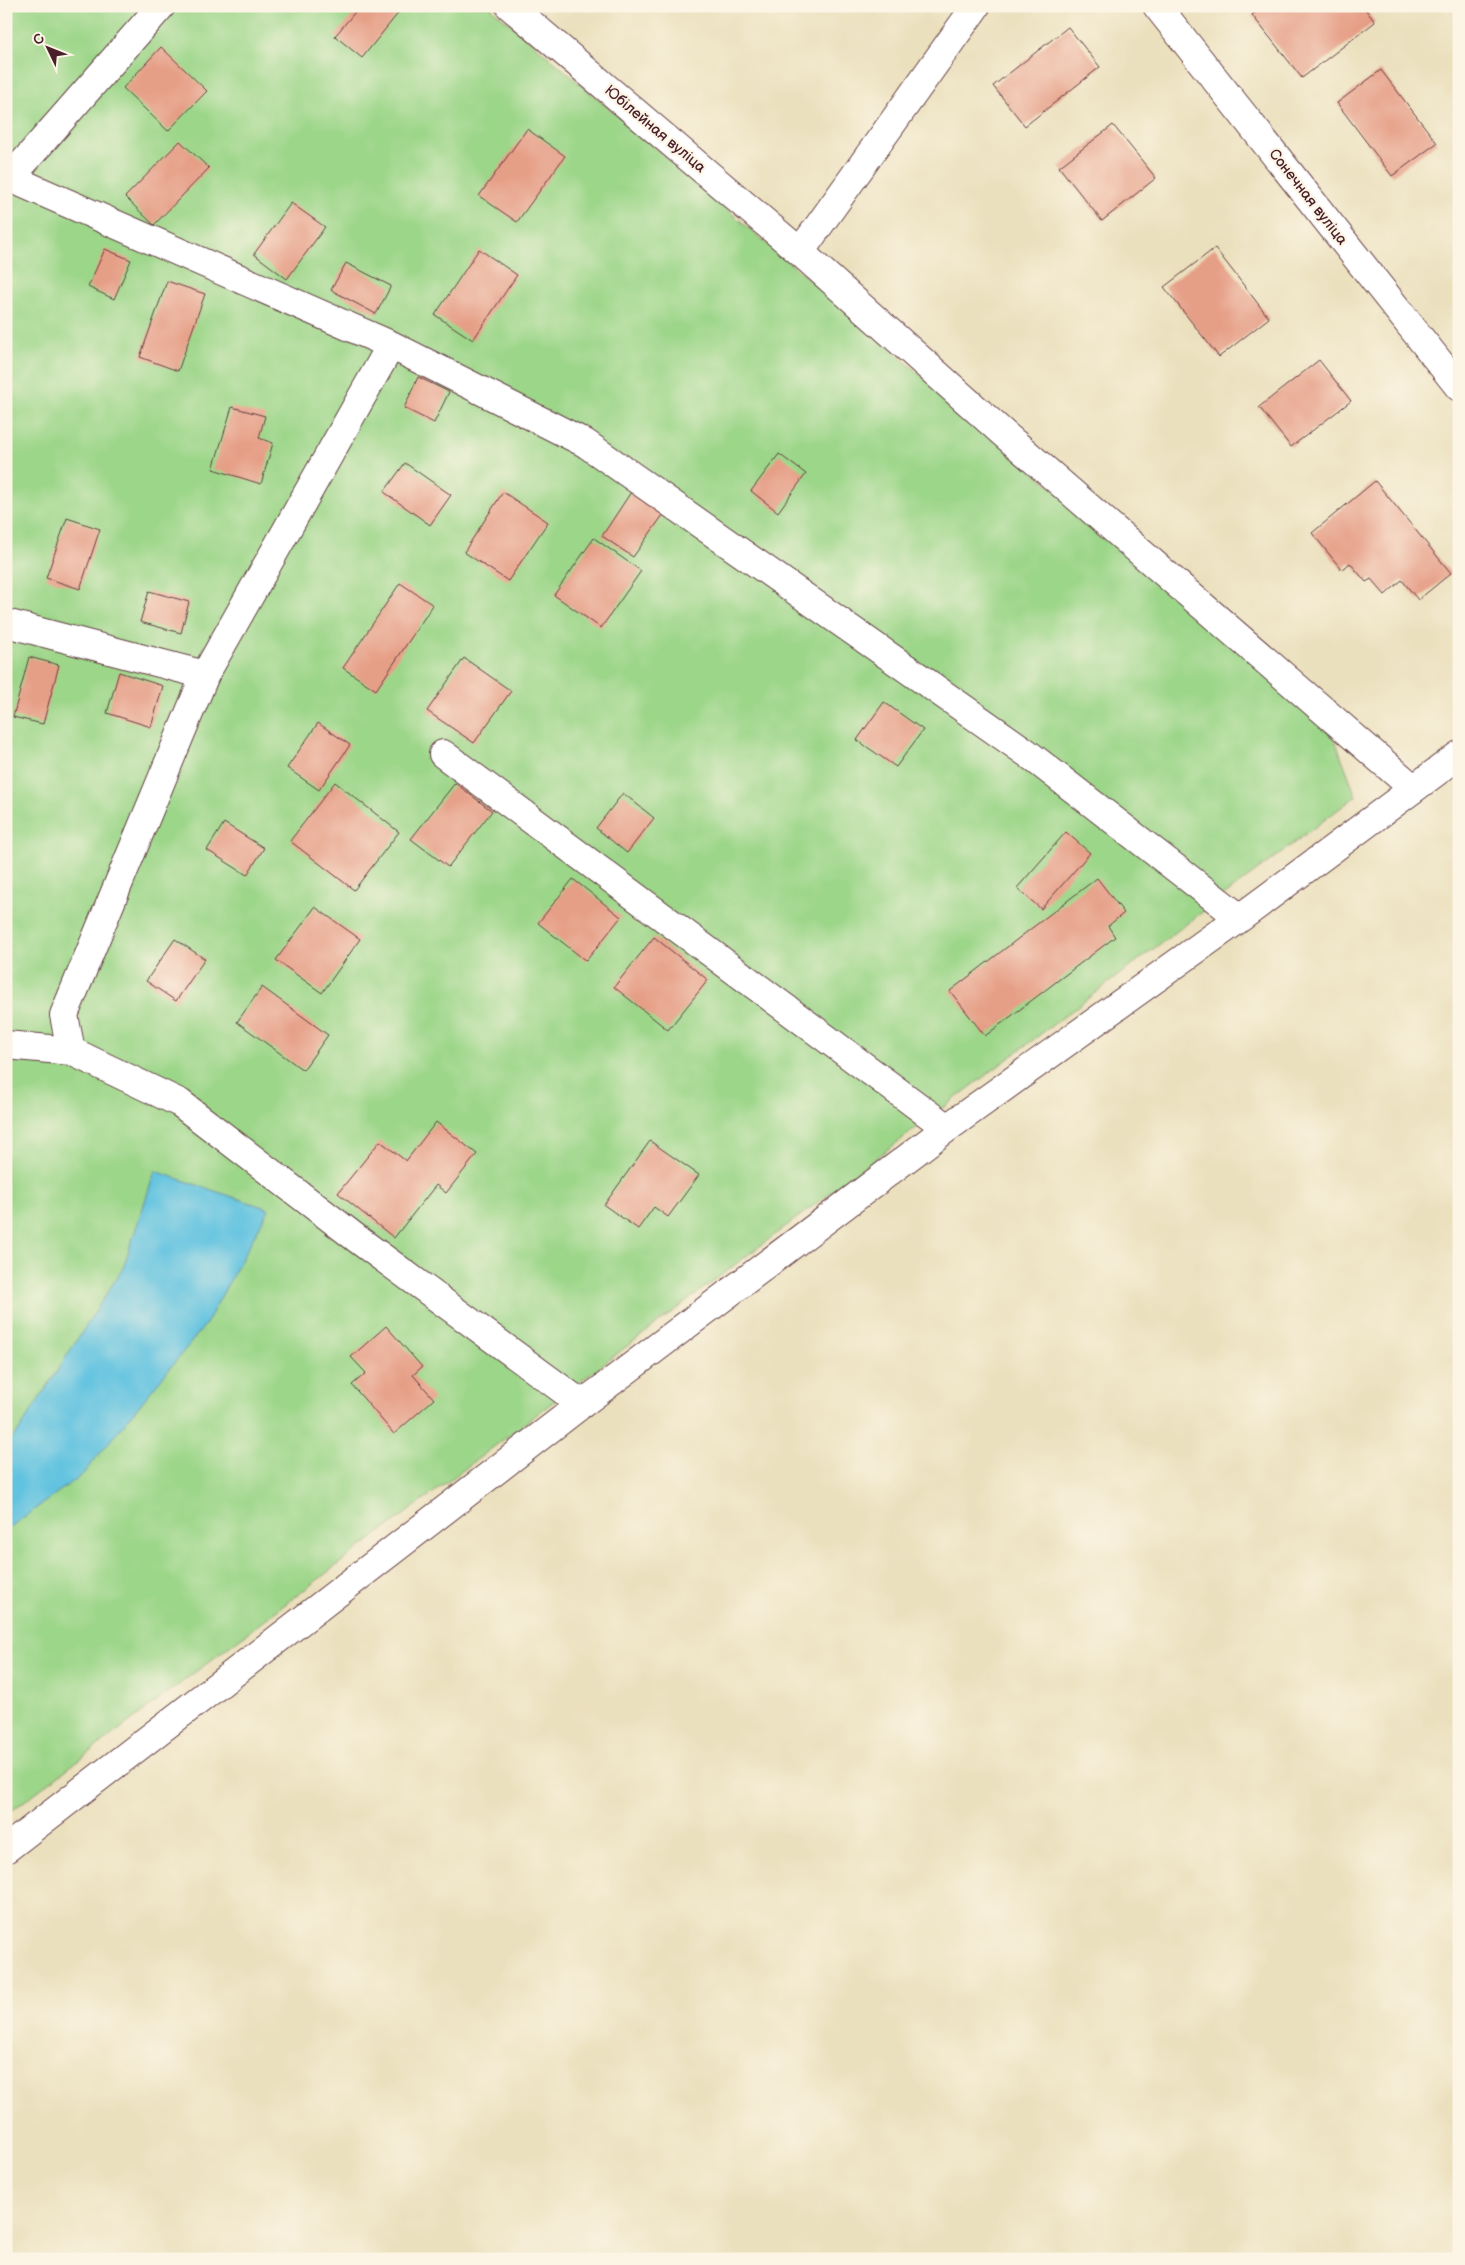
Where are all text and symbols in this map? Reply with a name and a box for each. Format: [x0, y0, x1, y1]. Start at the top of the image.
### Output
north arrow [22, 22, 72, 72]
text: С [29, 30, 49, 49]
street label: Юбілейная вуліца [600, 81, 710, 177]
street label: Сонечная вуліца [1264, 145, 1352, 249]

